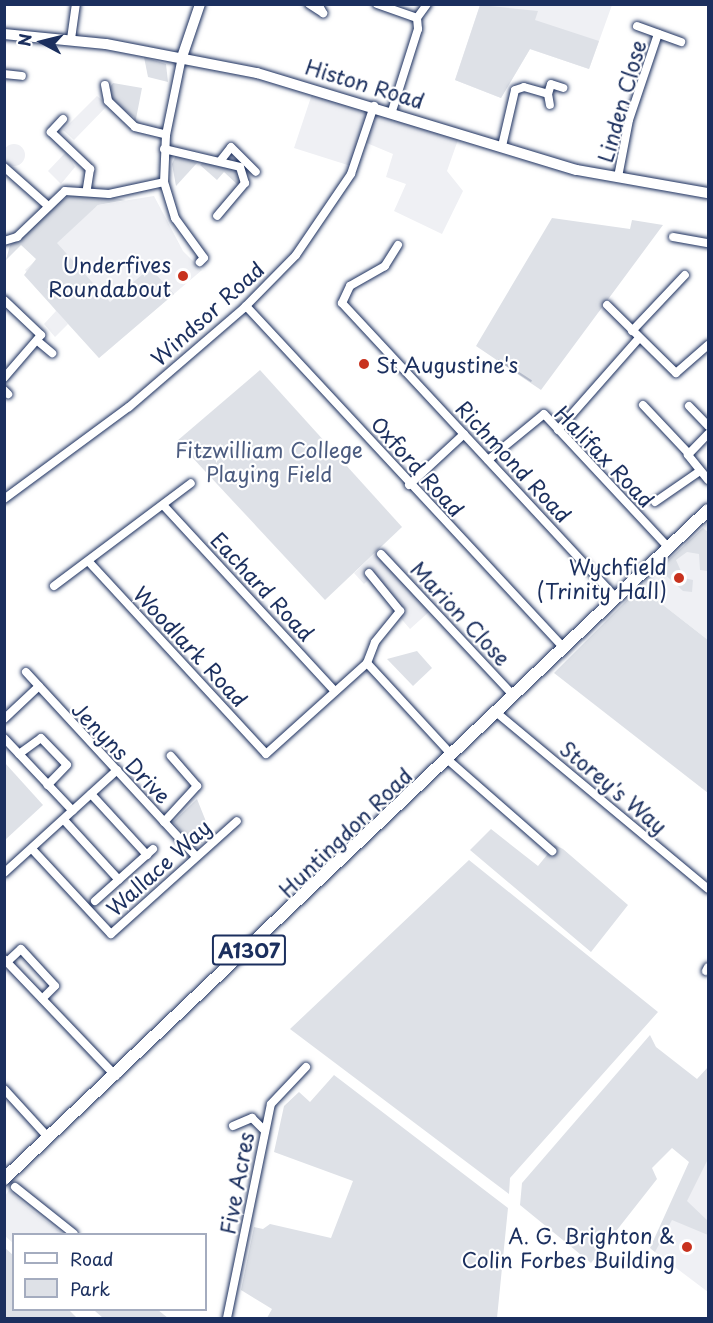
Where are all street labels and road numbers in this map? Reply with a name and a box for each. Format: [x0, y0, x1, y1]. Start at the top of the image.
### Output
street label: Linden Close [591, 37, 651, 165]
street label: Histon Road [303, 53, 427, 113]
street label: Windsor Road [146, 256, 268, 370]
street label: Richmond Road [451, 395, 577, 527]
street label: Halifax Road [550, 400, 660, 512]
street label: Oxford Road [367, 411, 469, 521]
street label: Eachard Road [206, 526, 320, 646]
street label: Marion Close [406, 556, 516, 670]
street label: Woodlark Road [129, 581, 253, 711]
street label: Jenyns Drive [67, 696, 177, 808]
street label: Storey's Way [556, 735, 672, 839]
street label: Huntingdon Road [273, 762, 417, 902]
street label: Wallace Way [101, 813, 215, 921]
road number: A1307 [212, 933, 286, 967]
street label: Five Acres [214, 1130, 258, 1236]

